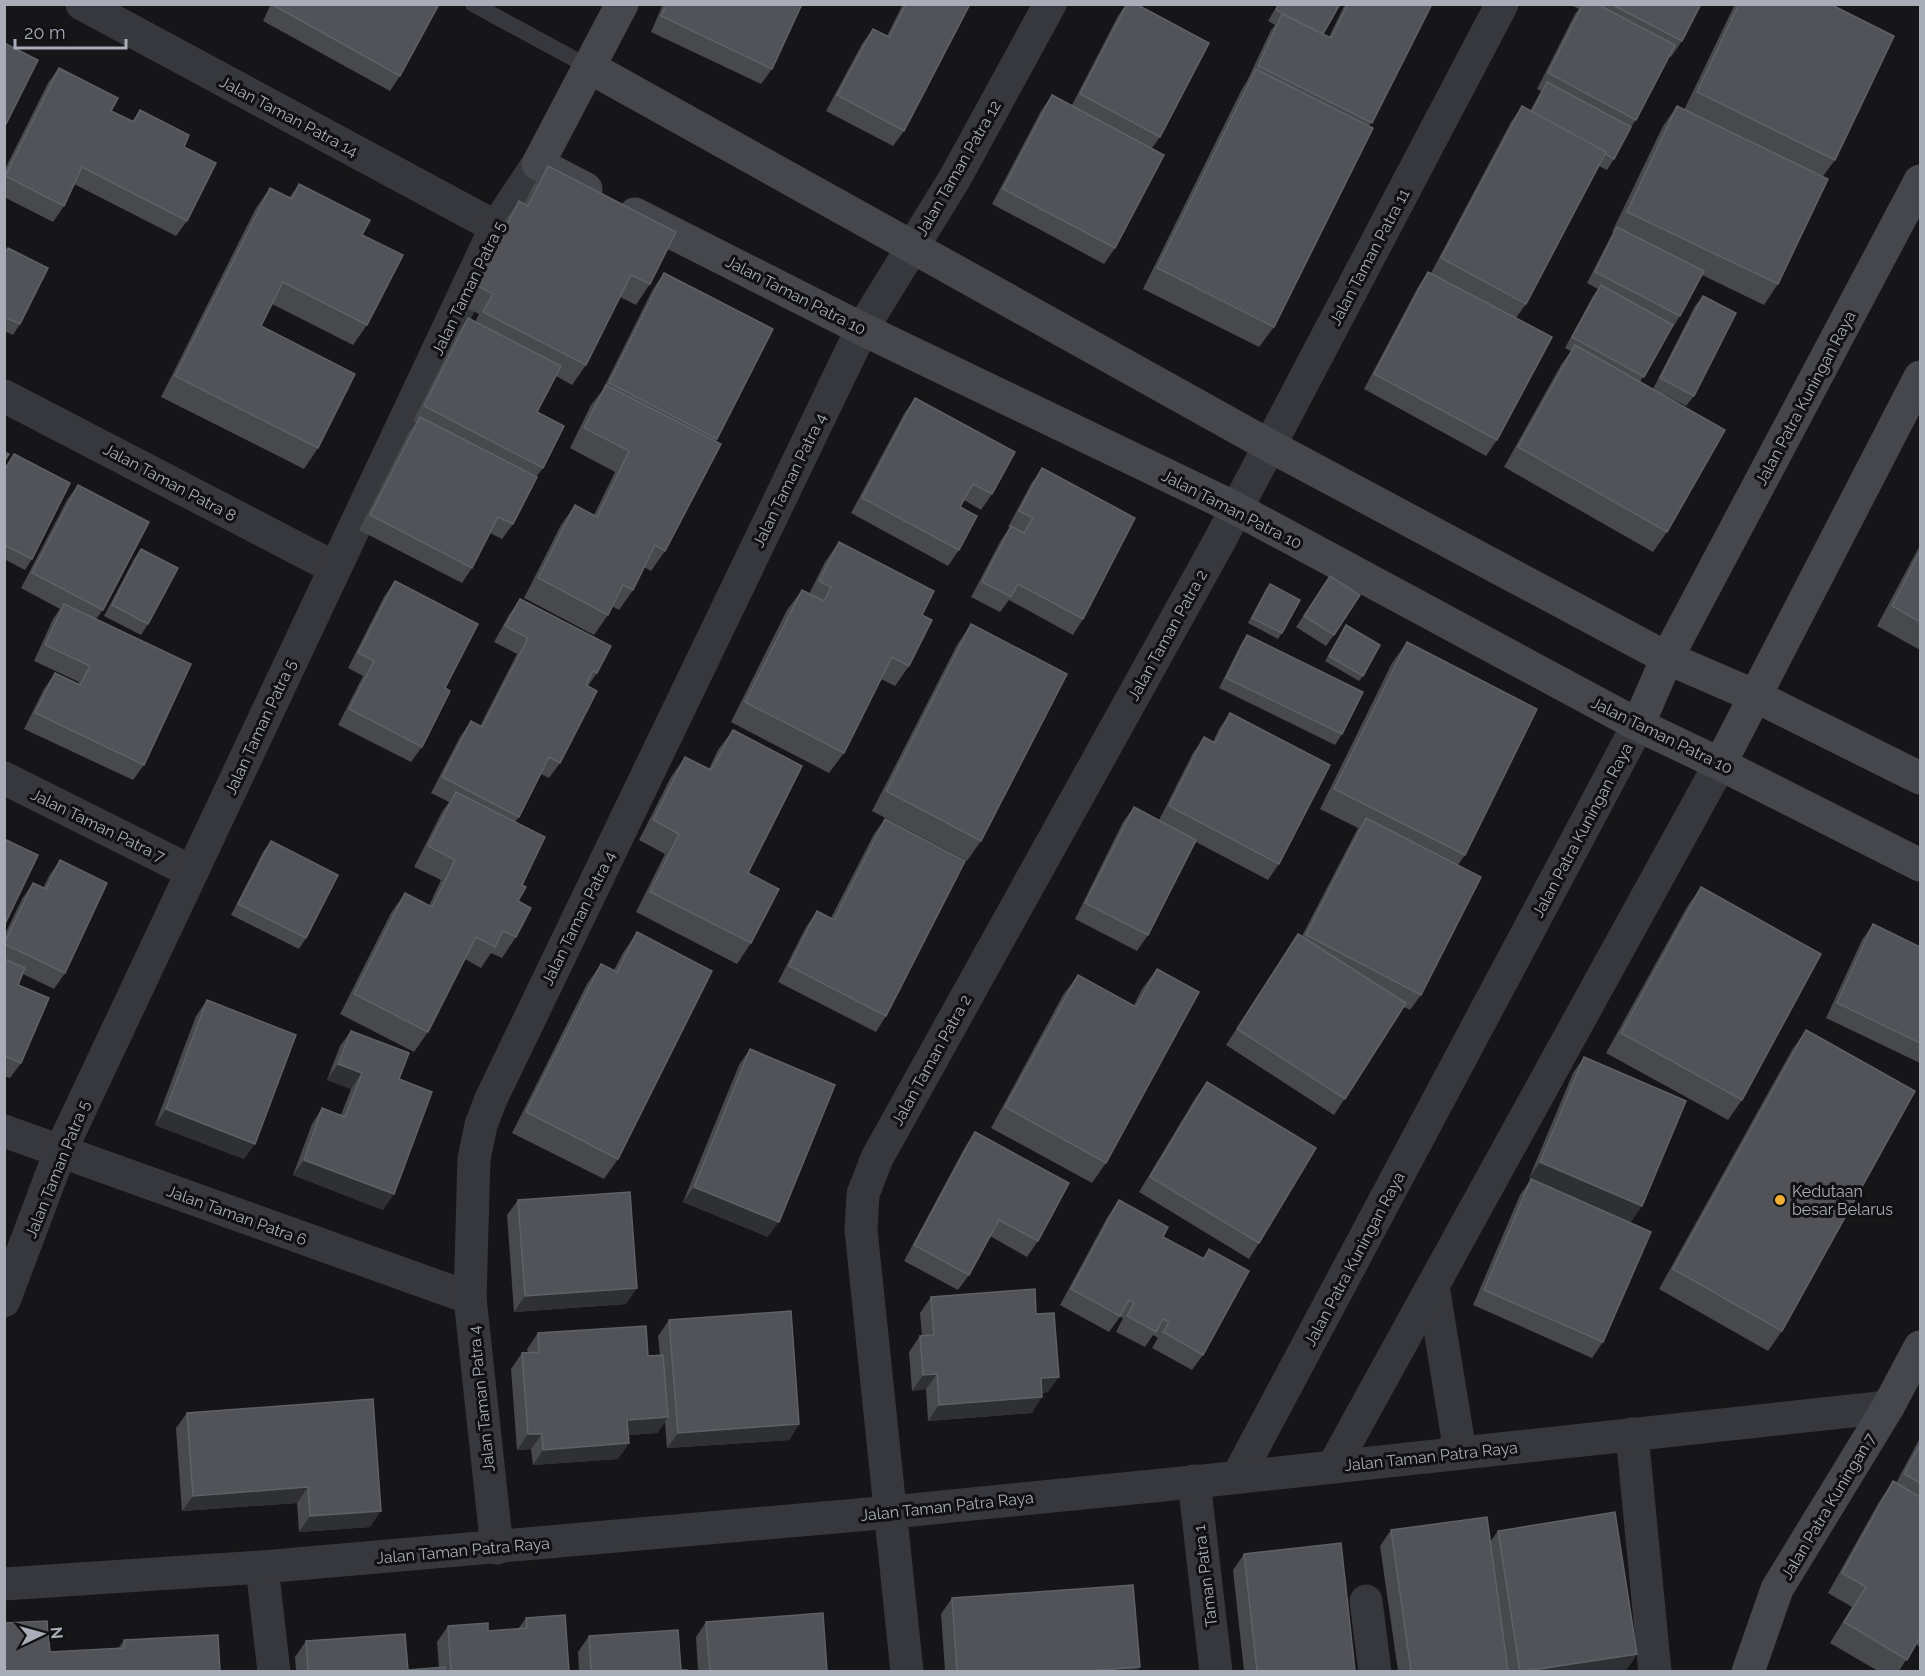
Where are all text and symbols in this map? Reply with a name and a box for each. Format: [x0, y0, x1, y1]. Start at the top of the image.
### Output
scale bar [15, 12, 126, 50]
text: 20 m [24, 22, 66, 43]
street label: Jalan Taman Patra 14 [216, 72, 361, 161]
street label: Jalan Taman Patra 12 [912, 97, 1005, 239]
street label: Jalan Taman Patra 11 [1325, 186, 1414, 329]
street label: Jalan Taman Patra 5 [428, 218, 509, 358]
street label: Jalan Taman Patra 10 [722, 252, 869, 339]
street label: Jalan Patra Kuningan Raya [1751, 308, 1860, 489]
street label: Jalan Taman Patra 4 [749, 410, 830, 550]
street label: Jalan Taman Patra 8 [100, 439, 239, 525]
street label: Jalan Taman Patra 10 [1158, 466, 1305, 553]
street label: Jalan Taman Patra 2 [1124, 567, 1211, 704]
street label: Jalan Taman Patra 5 [221, 656, 300, 798]
street label: Jalan Taman Patra 10 [1588, 693, 1736, 778]
street label: Jalan Patra Kuningan Raya [1528, 740, 1637, 921]
street label: Jalan Taman Patra 7 [28, 785, 168, 866]
street label: Jalan Taman Patra 4 [538, 848, 619, 988]
street label: Jalan Taman Patra 2 [888, 992, 975, 1129]
street label: Jalan Taman Patra 5 [21, 1097, 94, 1241]
street label: Jalan Patra Kuningan Raya [1300, 1169, 1409, 1350]
street label: Jalan Taman Patra 6 [164, 1181, 310, 1250]
place label: Kedutaan besar Belarus [1792, 1182, 1893, 1219]
marker: Kedutaan besar Belarus [1773, 1193, 1787, 1207]
street label: Jalan Taman Patra 4 [464, 1325, 499, 1473]
street label: Jalan Patra Kuningan 7 [1777, 1429, 1880, 1583]
street label: Jalan Taman Patra Raya [1343, 1438, 1519, 1475]
street label: Jalan Taman Patra Raya [859, 1488, 1035, 1525]
street label: Taman Patra 1 [1190, 1524, 1221, 1628]
street label: Jalan Taman Patra Raya [375, 1533, 551, 1568]
north arrow [12, 1604, 72, 1664]
text: N [46, 1626, 66, 1640]

